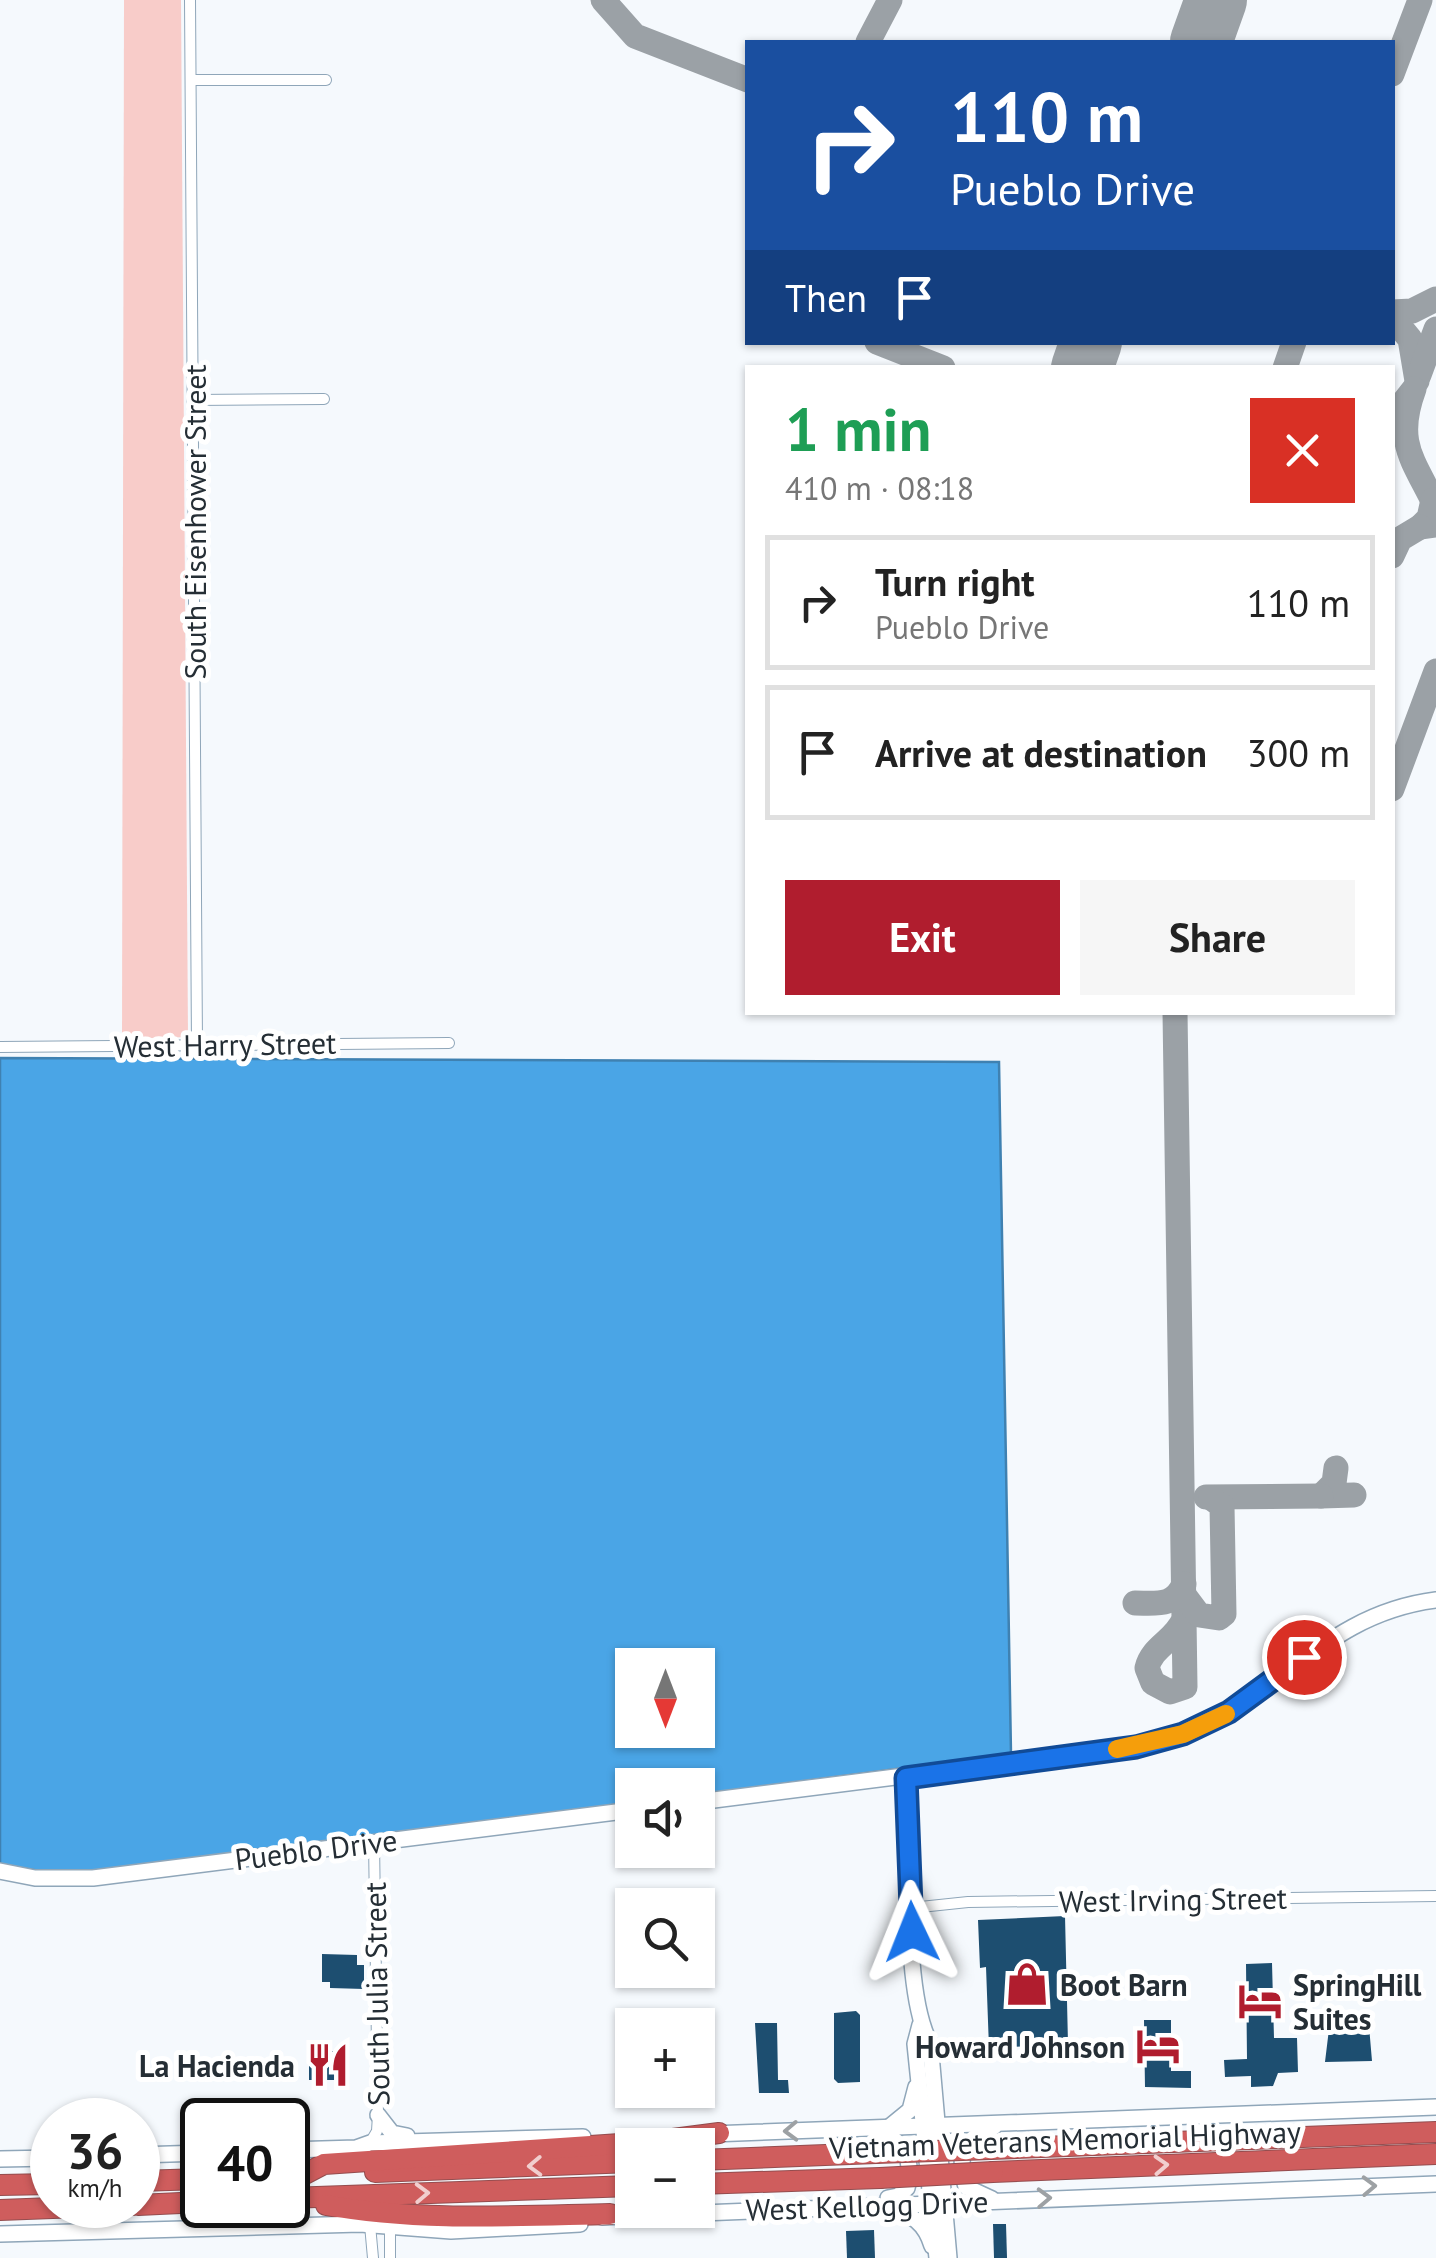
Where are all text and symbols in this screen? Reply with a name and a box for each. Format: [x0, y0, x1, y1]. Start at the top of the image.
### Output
text: 110 m [950, 71, 1143, 161]
icon: right [785, 80, 915, 210]
text: Pueblo Drive [950, 159, 1195, 217]
icon: arrive [887, 270, 942, 325]
text: Then [785, 273, 867, 322]
street label: South Eisenhower Street [175, 364, 214, 680]
text: 1 min [785, 390, 931, 468]
button: close [1250, 398, 1355, 503]
text: 410 m · 08:18 [785, 467, 974, 509]
text: Turn right [875, 557, 1035, 606]
icon: right [790, 575, 845, 630]
text: 110 m [1247, 578, 1350, 627]
text: Pueblo Drive [875, 606, 1049, 648]
icon: arrive [790, 725, 845, 780]
text: Arrive at destination [875, 728, 1207, 777]
text: 300 m [1247, 728, 1350, 777]
button: Exit [785, 880, 1060, 995]
button: Share [1080, 880, 1355, 995]
street label: West Harry Street [113, 1023, 337, 1065]
pin [1262, 1615, 1347, 1700]
icon: arrive [1277, 1630, 1332, 1685]
north arrow [615, 1648, 715, 1748]
map controls [615, 1648, 715, 2228]
button: sound [615, 1768, 715, 1868]
street label: Pueblo Drive [233, 1820, 399, 1878]
street label: West Irving Street [1059, 1878, 1287, 1920]
position arrow [860, 1880, 964, 1984]
street label: South Julia Street [355, 1882, 397, 2106]
button: search [615, 1888, 715, 1988]
shop icon: Boot Barn [1003, 1960, 1051, 2008]
place label: Boot Barn [1060, 1965, 1188, 2004]
place label: SpringHill Suites [1293, 1965, 1422, 2038]
hotel icon: SpringHill Suites [1236, 1977, 1284, 2025]
button: + [615, 2008, 715, 2108]
hotel icon: Howard Johnson [1134, 2022, 1182, 2070]
place label: Howard Johnson [915, 2027, 1125, 2066]
restaurant icon: La Hacienda [304, 2041, 352, 2089]
place label: La Hacienda [139, 2046, 295, 2085]
speed limit sign: 40 [180, 2098, 310, 2228]
street label: Vietnam Veterans Memorial Highway [827, 2111, 1302, 2167]
text: 36 [67, 2118, 123, 2183]
one-way arrow [783, 2121, 798, 2142]
button: − [615, 2128, 715, 2228]
one-way arrow [527, 2155, 543, 2176]
one-way arrow [1153, 2155, 1169, 2176]
text: km/h [68, 2172, 122, 2204]
one-way arrow [1362, 2176, 1377, 2197]
street label: West Kellogg Drive [745, 2181, 989, 2229]
one-way arrow [414, 2183, 430, 2204]
one-way arrow [1037, 2188, 1053, 2209]

